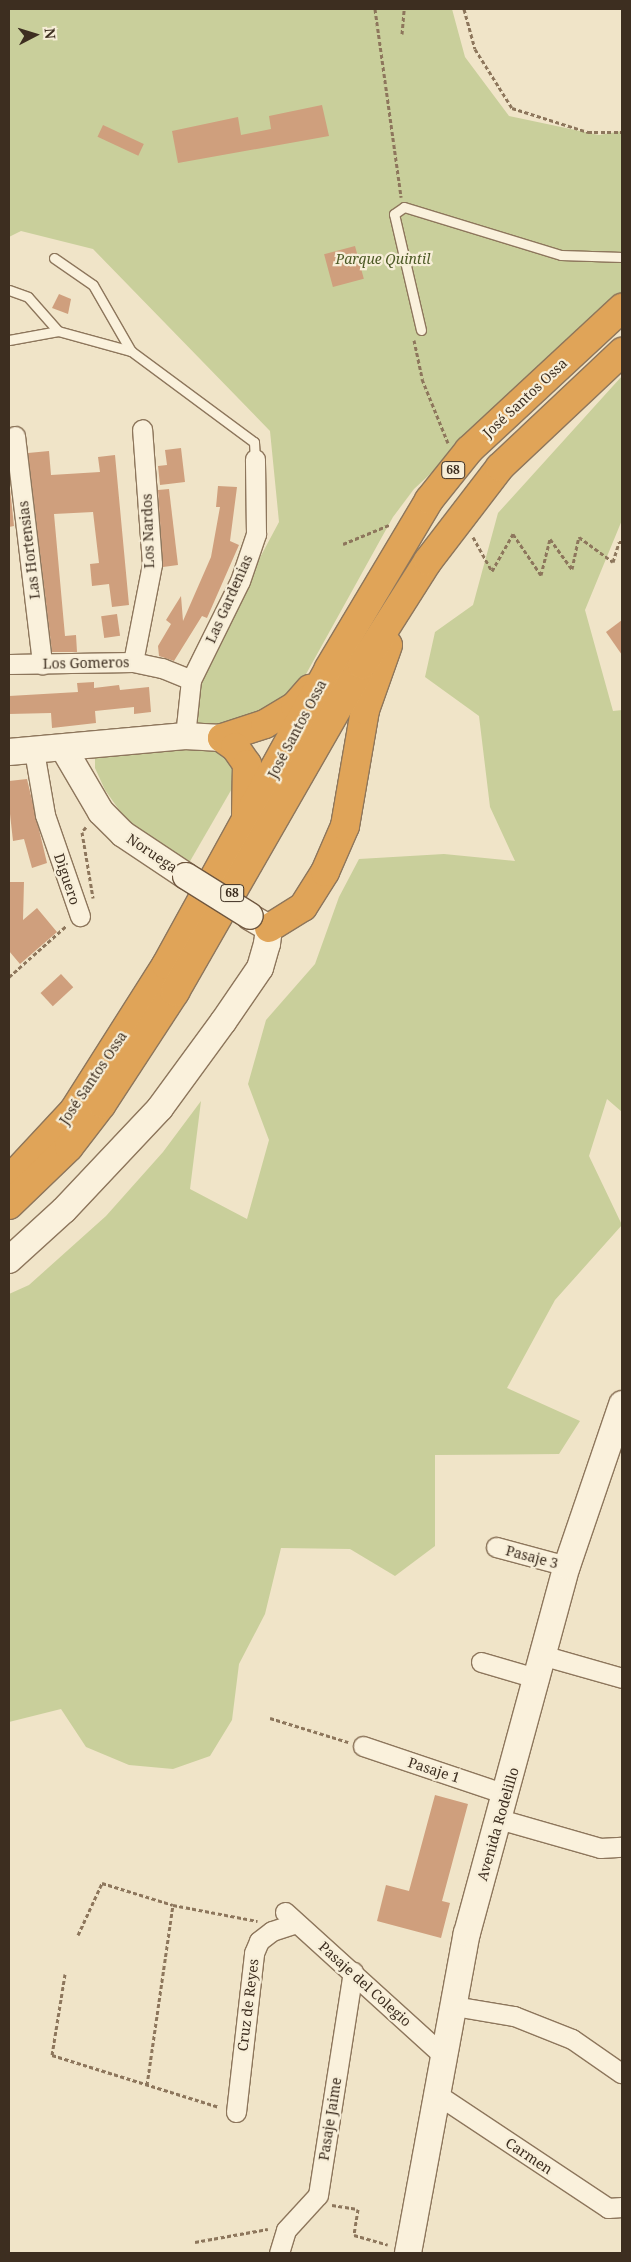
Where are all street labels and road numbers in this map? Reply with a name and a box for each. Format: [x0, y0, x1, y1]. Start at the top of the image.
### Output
street label: José Santos Ossa [479, 355, 571, 441]
road number: 68 [440, 460, 466, 480]
street label: Los Nardos [138, 493, 158, 569]
street label: Las Hortensias [15, 500, 43, 600]
street label: Las Gardenias [202, 552, 256, 646]
street label: Los Gomeros [43, 654, 129, 672]
street label: José Santos Ossa [264, 677, 330, 781]
street label: Noruega [124, 830, 180, 876]
street label: Diguero [50, 851, 84, 907]
road number: 68 [220, 884, 244, 902]
street label: José Santos Ossa [56, 1028, 130, 1128]
street label: Pasaje 3 [504, 1542, 560, 1572]
street label: Pasaje 1 [406, 1754, 462, 1786]
street label: Avenida Rodelillo [474, 1765, 522, 1883]
street label: Pasaje del Colegio [315, 1938, 415, 2030]
street label: Cruz de Reyes [234, 1958, 262, 2052]
street label: Pasaje Jaime [315, 2076, 345, 2162]
street label: Carmen [502, 2134, 556, 2178]

